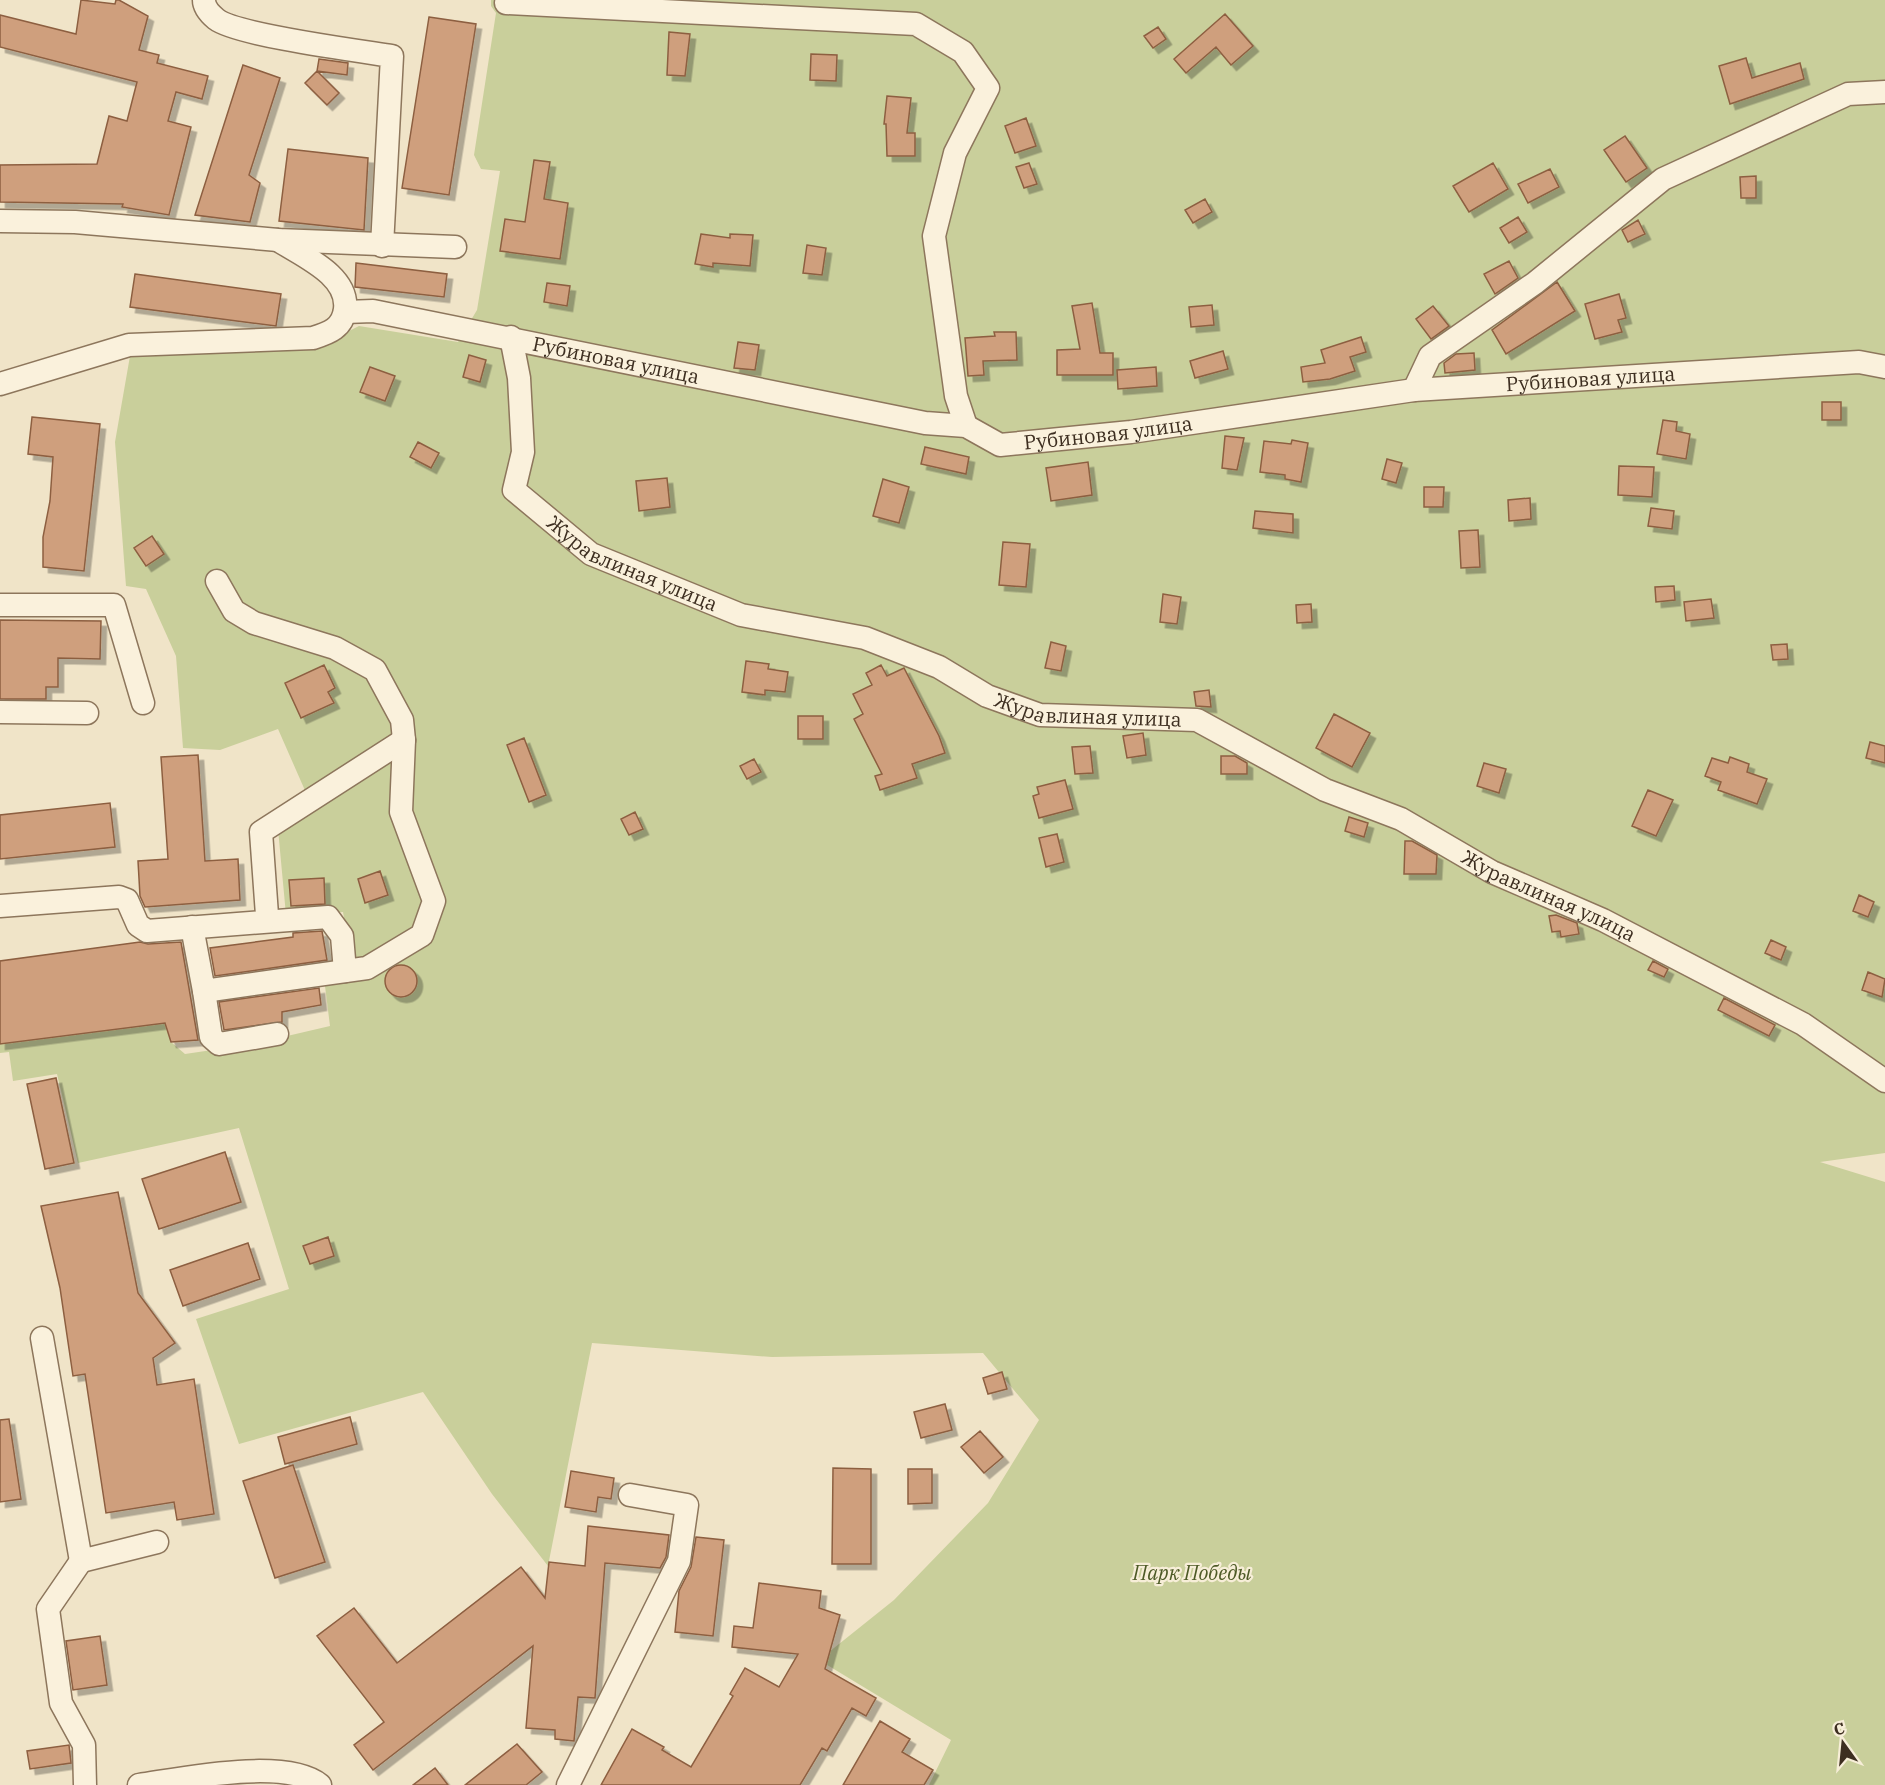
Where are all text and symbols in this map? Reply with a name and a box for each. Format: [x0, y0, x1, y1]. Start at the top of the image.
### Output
street label: Рубиновая улица [530, 330, 702, 390]
street label: Рубиновая улица [1505, 360, 1676, 397]
street label: Рубиновая улица [1022, 409, 1194, 456]
street label: Журавлиная улица [541, 509, 722, 617]
street label: Журавлиная улица [991, 686, 1182, 733]
street label: Журавлиная улица [1457, 843, 1641, 948]
park label: Парк Победы [1132, 1559, 1251, 1586]
north arrow [1813, 1713, 1873, 1773]
text: С [1831, 1717, 1847, 1740]

